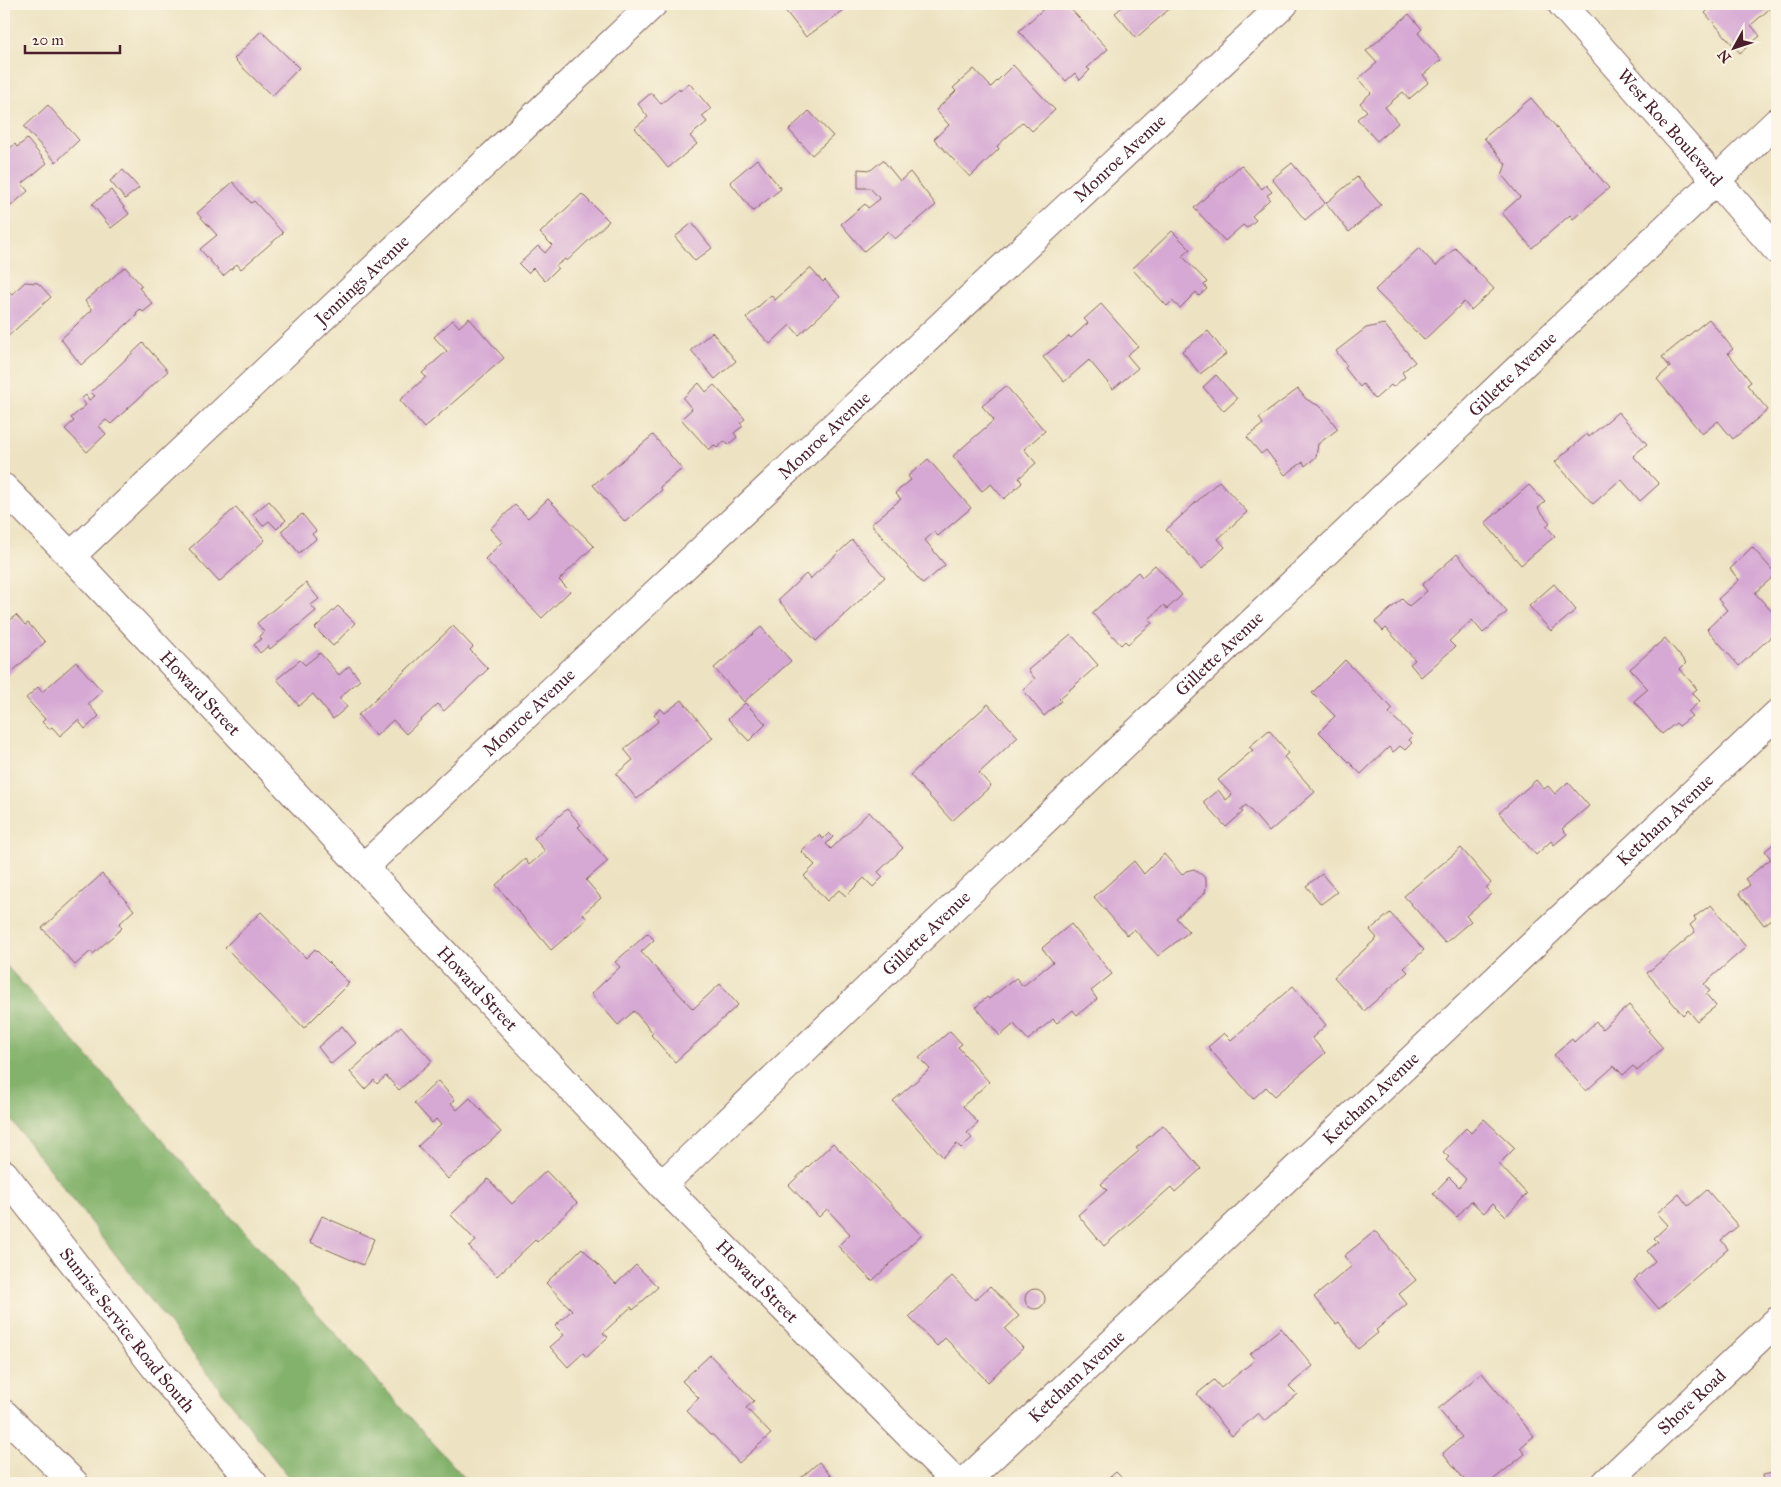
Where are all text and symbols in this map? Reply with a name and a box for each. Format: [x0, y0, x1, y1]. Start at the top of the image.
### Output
scale bar [25, 22, 120, 54]
north arrow [1708, 22, 1758, 72]
text: 20 m [32, 31, 64, 49]
text: N [1714, 46, 1735, 66]
street label: West Roe Boulevard [1613, 64, 1727, 191]
street label: Monroe Avenue [1069, 110, 1170, 207]
street label: Jennings Avenue [309, 230, 414, 332]
street label: Gillette Avenue [1464, 327, 1561, 421]
street label: Monroe Avenue [773, 387, 875, 484]
street label: Gillette Avenue [1171, 607, 1268, 701]
street label: Howard Street [155, 646, 246, 741]
street label: Monroe Avenue [478, 664, 580, 761]
street label: Ketcham Avenue [1612, 769, 1718, 871]
street label: Gillette Avenue [877, 886, 975, 980]
street label: Howard Street [432, 942, 523, 1036]
street label: Ketcham Avenue [1318, 1047, 1424, 1149]
street label: Howard Street [711, 1235, 804, 1328]
street label: Sunrise Service Road South [55, 1243, 200, 1417]
street label: Ketcham Avenue [1024, 1326, 1130, 1427]
street label: Shore Road [1653, 1364, 1730, 1439]

